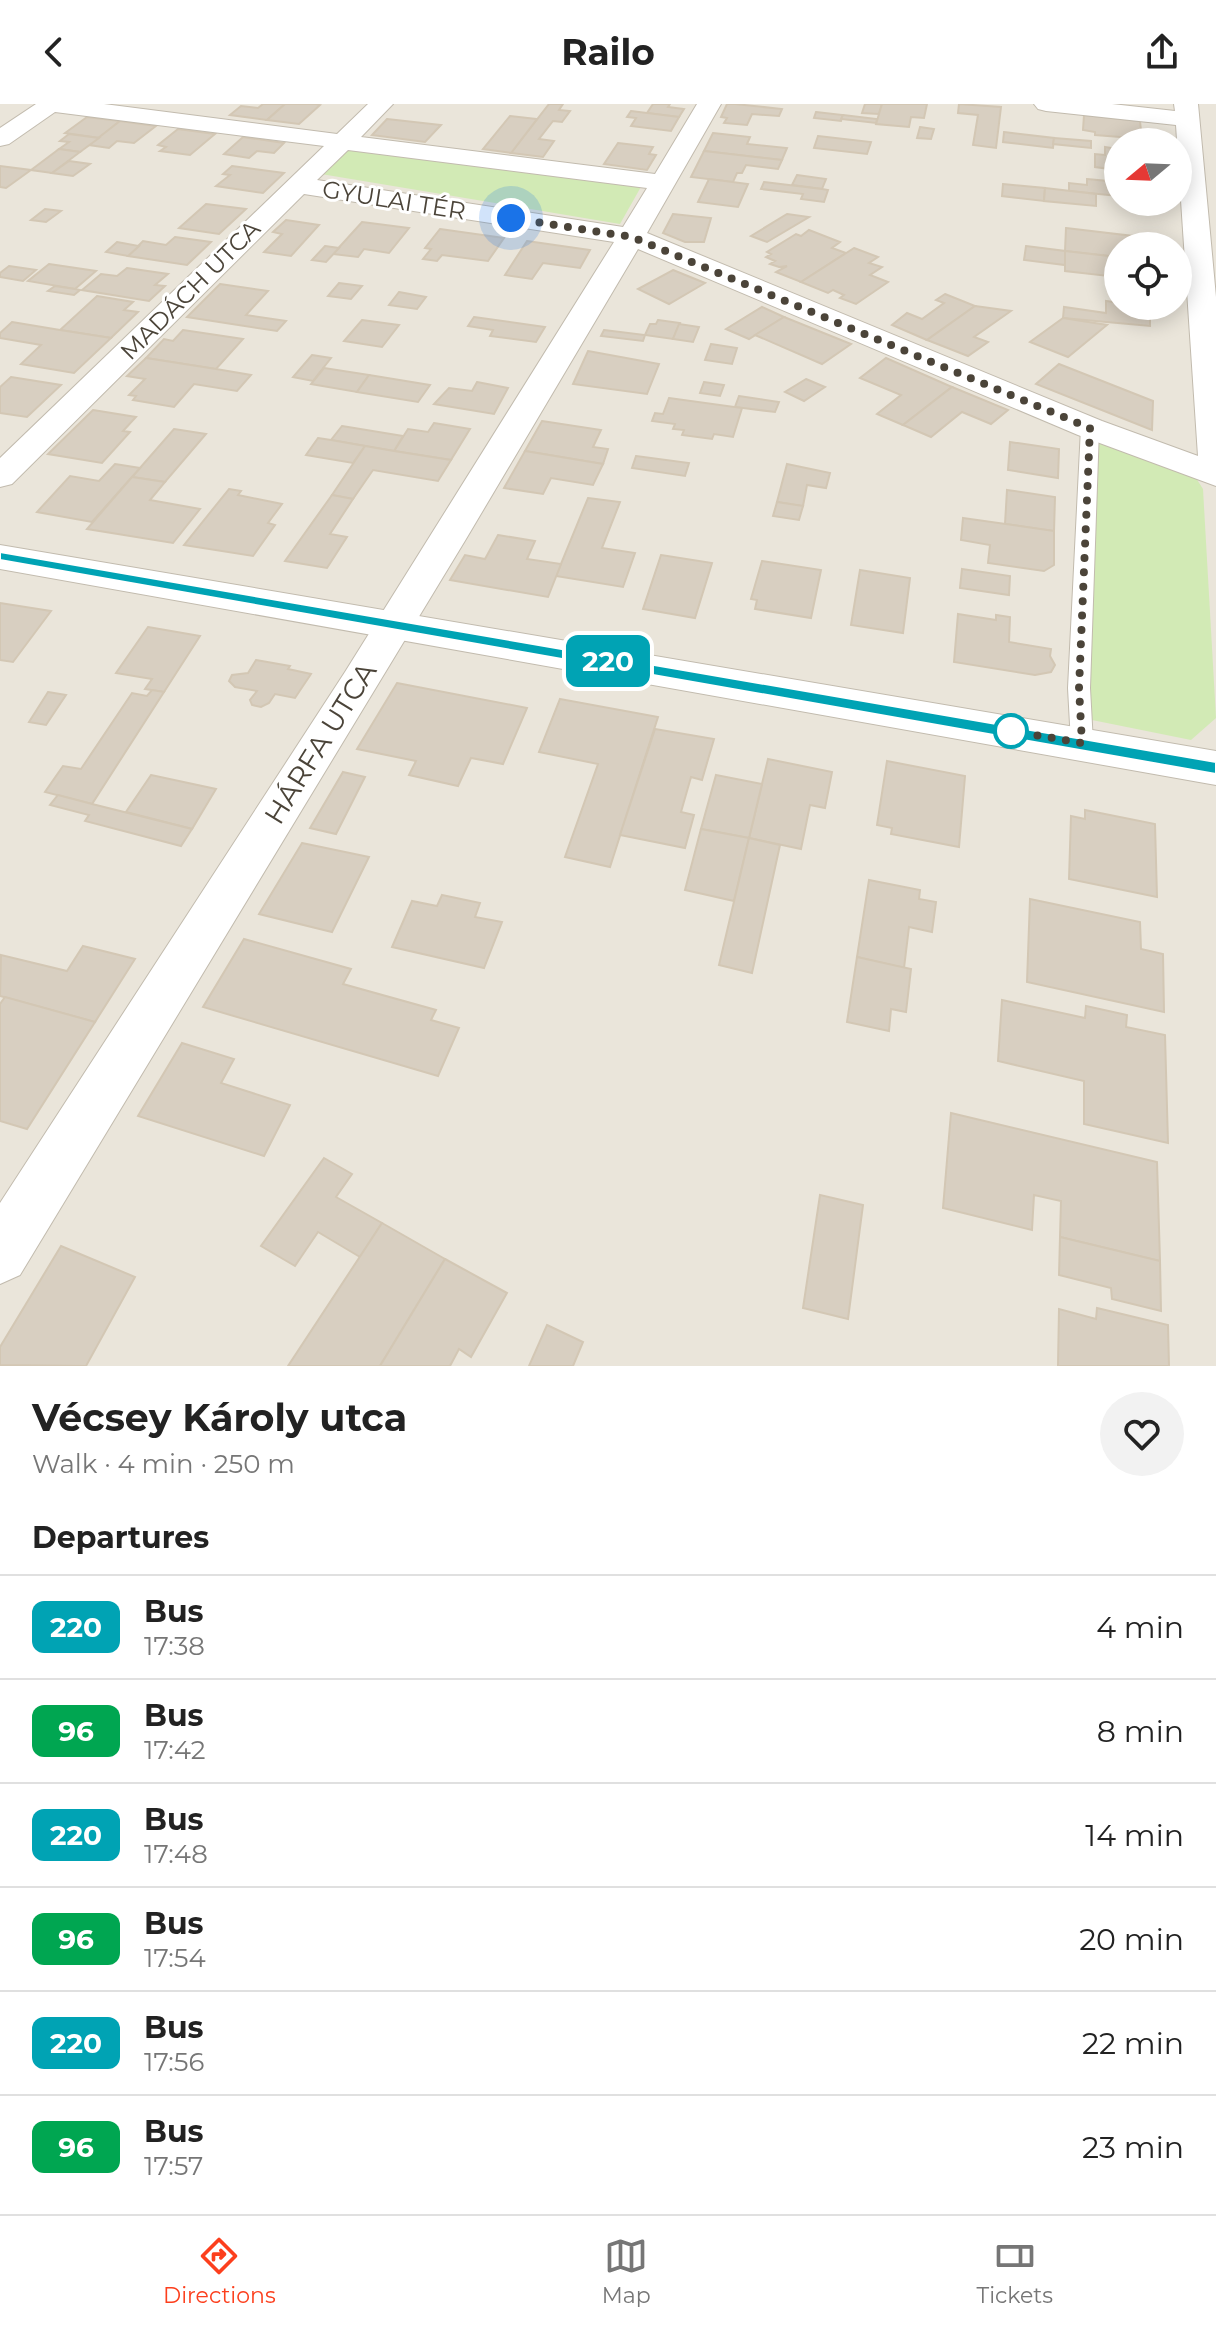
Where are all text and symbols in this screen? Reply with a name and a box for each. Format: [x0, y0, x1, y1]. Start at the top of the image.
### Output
icon: back [32, 30, 76, 74]
text: Railo [561, 30, 655, 74]
icon: share [1140, 30, 1184, 74]
north arrow [1104, 128, 1192, 216]
map controls [1104, 128, 1192, 320]
street label: GYULAI TÉR [320, 174, 468, 226]
your location [491, 198, 531, 238]
street label: MADÁCH UTCA [114, 214, 266, 366]
button: locate [1104, 232, 1192, 320]
line badge: 220 [562, 635, 654, 687]
text: 220 [582, 644, 634, 678]
street label: HÁRFA UTCA [257, 655, 384, 830]
unlabelled marker [994, 714, 1028, 748]
button: heart [1100, 1392, 1184, 1476]
text: Vécsey Károly utca [32, 1394, 407, 1441]
text: Walk · 4 min · 250 m [32, 1448, 295, 1480]
text: Departures [32, 1519, 209, 1556]
text: Bus [144, 1593, 204, 1630]
text: 4 min [1096, 1609, 1184, 1646]
text: 220 [50, 1610, 102, 1644]
text: 17:38 [144, 1630, 205, 1662]
text: Bus [144, 1697, 204, 1734]
text: 8 min [1097, 1713, 1184, 1750]
text: 96 [58, 1714, 94, 1748]
text: 17:42 [144, 1734, 206, 1766]
text: Bus [144, 1801, 204, 1838]
text: 14 min [1085, 1817, 1184, 1854]
text: 220 [50, 1818, 102, 1852]
text: 17:48 [144, 1838, 208, 1870]
text: Bus [144, 1905, 204, 1942]
text: 20 min [1079, 1921, 1184, 1958]
text: 96 [58, 1922, 94, 1956]
text: 17:54 [144, 1942, 206, 1974]
text: Bus [144, 2009, 204, 2046]
text: 22 min [1082, 2025, 1184, 2062]
text: 220 [50, 2026, 102, 2060]
text: 17:56 [144, 2046, 204, 2078]
text: Bus [144, 2113, 204, 2150]
text: 23 min [1082, 2129, 1184, 2166]
text: 96 [58, 2130, 94, 2164]
text: 17:57 [144, 2150, 203, 2182]
tab: Directions [163, 2234, 276, 2309]
tab: Map [602, 2234, 651, 2309]
tab: Tickets [977, 2234, 1053, 2309]

